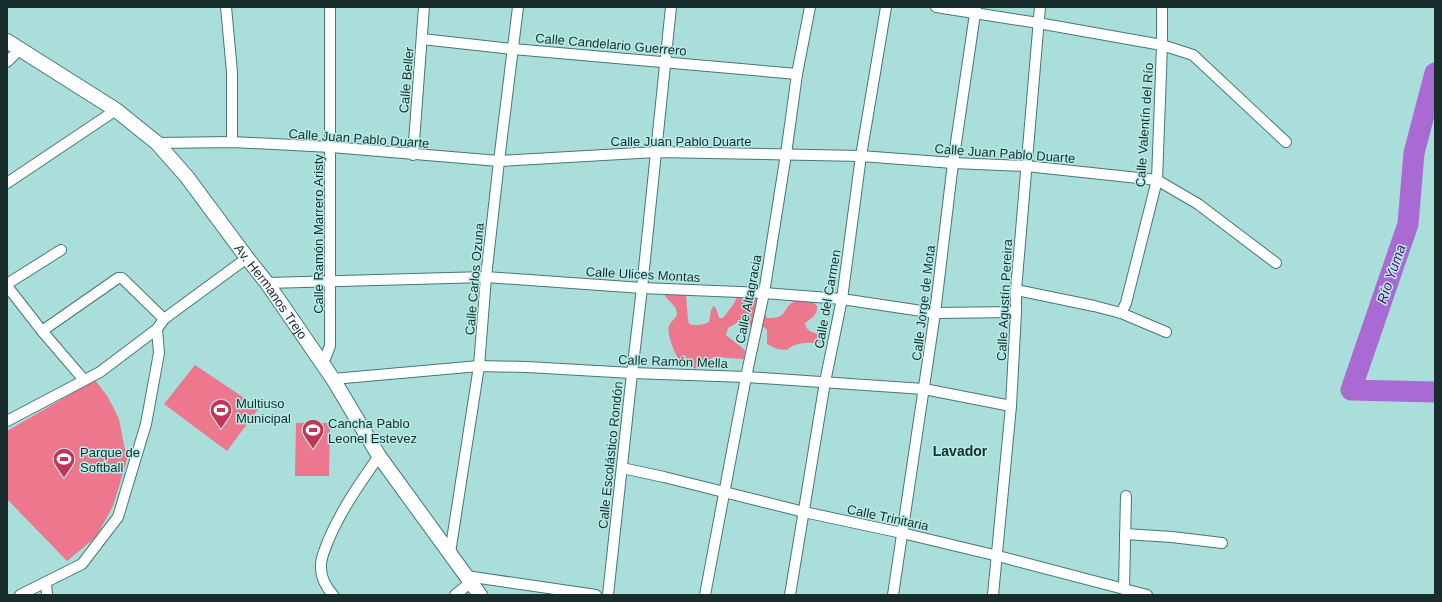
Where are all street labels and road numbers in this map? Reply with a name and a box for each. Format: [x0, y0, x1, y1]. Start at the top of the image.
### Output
street label: Calle Candelario Guerrero [535, 30, 687, 59]
street label: Calle Beller [396, 46, 417, 114]
street label: Calle Valentín del Río [1133, 62, 1156, 188]
street label: Calle Juan Pablo Duarte [288, 126, 430, 151]
street label: Calle Juan Pablo Duarte [611, 134, 751, 149]
street label: Calle Juan Pablo Duarte [934, 141, 1076, 166]
street label: Calle Ramón Marrero Aristy [311, 154, 326, 314]
street label: Calle Carlos Ozuna [462, 221, 487, 336]
street label: Calle Agustín Pereira [994, 238, 1015, 361]
street label: Av. Hermanos Trejo [231, 241, 310, 342]
street label: Calle Jorge de Mota [909, 244, 938, 362]
street label: Calle del Carmen [811, 248, 844, 350]
street label: Calle Altagracia [733, 253, 765, 345]
street label: Calle Ulices Montas [585, 264, 701, 285]
street label: Calle Ramón Mella [618, 352, 729, 371]
street label: Calle Escolástico Rondón [595, 381, 626, 530]
street label: Calle Trinitaria [846, 502, 931, 534]

